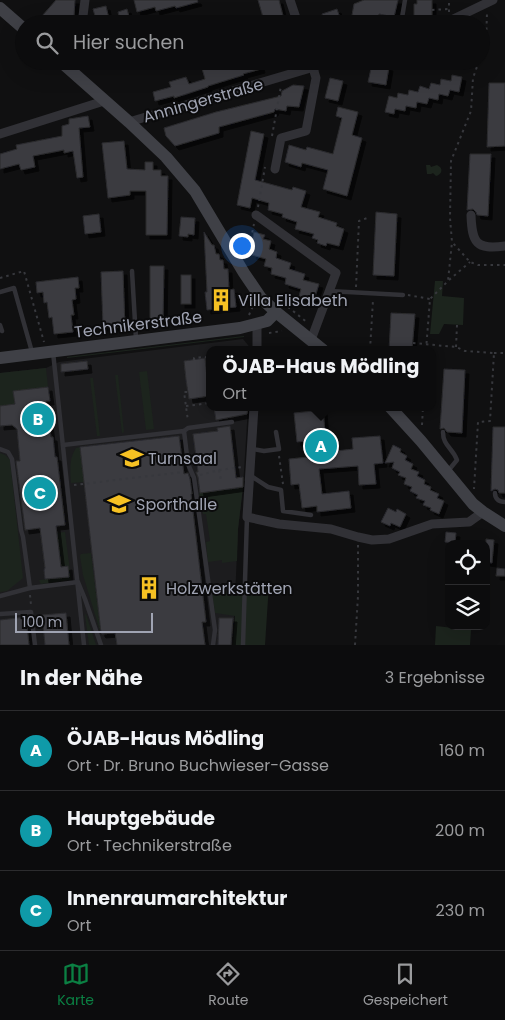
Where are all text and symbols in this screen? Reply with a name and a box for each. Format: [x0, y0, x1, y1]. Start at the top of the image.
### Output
search box [15, 15, 490, 70]
icon: search [33, 29, 61, 57]
text: Hier suchen [73, 29, 184, 56]
street label: Anningerstraße [140, 72, 266, 129]
your location [229, 233, 255, 259]
building icon: Villa Elisabeth [208, 287, 234, 313]
place label: Villa Elisabeth [238, 289, 348, 312]
street label: Technikerstraße [73, 305, 203, 344]
popup [206, 346, 436, 411]
text: ÖJAB-Haus Mödling [222, 353, 420, 380]
text: Ort [222, 382, 247, 405]
pin: B [22, 400, 54, 438]
pin: A [305, 427, 337, 465]
school or university icon: Turnsaal [119, 445, 145, 471]
place label: Turnsaal [148, 447, 217, 470]
pin: C [24, 474, 56, 512]
school or university icon: Sporthalle [106, 491, 132, 517]
place label: Sporthalle [136, 493, 217, 516]
map controls [445, 540, 490, 630]
button: locate [445, 540, 490, 585]
building icon: Holzwerkstätten [136, 575, 162, 601]
place label: Holzwerkstätten [166, 577, 293, 600]
button: layers [445, 585, 490, 630]
scale bar [15, 610, 152, 633]
text: 100 m [22, 612, 62, 632]
text: In der Nähe [20, 663, 143, 692]
text: 3 Ergebnisse [385, 666, 485, 689]
text: ÖJAB-Haus Mödling [67, 725, 264, 752]
text: A [30, 739, 42, 762]
text: 160 m [439, 739, 485, 762]
text: Ort · Dr. Bruno Buchwieser-Gasse [67, 754, 329, 777]
text: Hauptgebäude [67, 805, 215, 832]
text: B [31, 819, 41, 842]
text: 200 m [435, 819, 485, 842]
text: Ort · Technikerstraße [67, 834, 232, 857]
text: Innenraumarchitektur [67, 885, 287, 912]
text: C [30, 899, 42, 922]
text: 230 m [436, 899, 485, 922]
text: Ort [67, 914, 91, 937]
tab: Karte [57, 960, 94, 1011]
tab: Route [208, 960, 249, 1011]
tab: Gespeichert [363, 960, 448, 1011]

